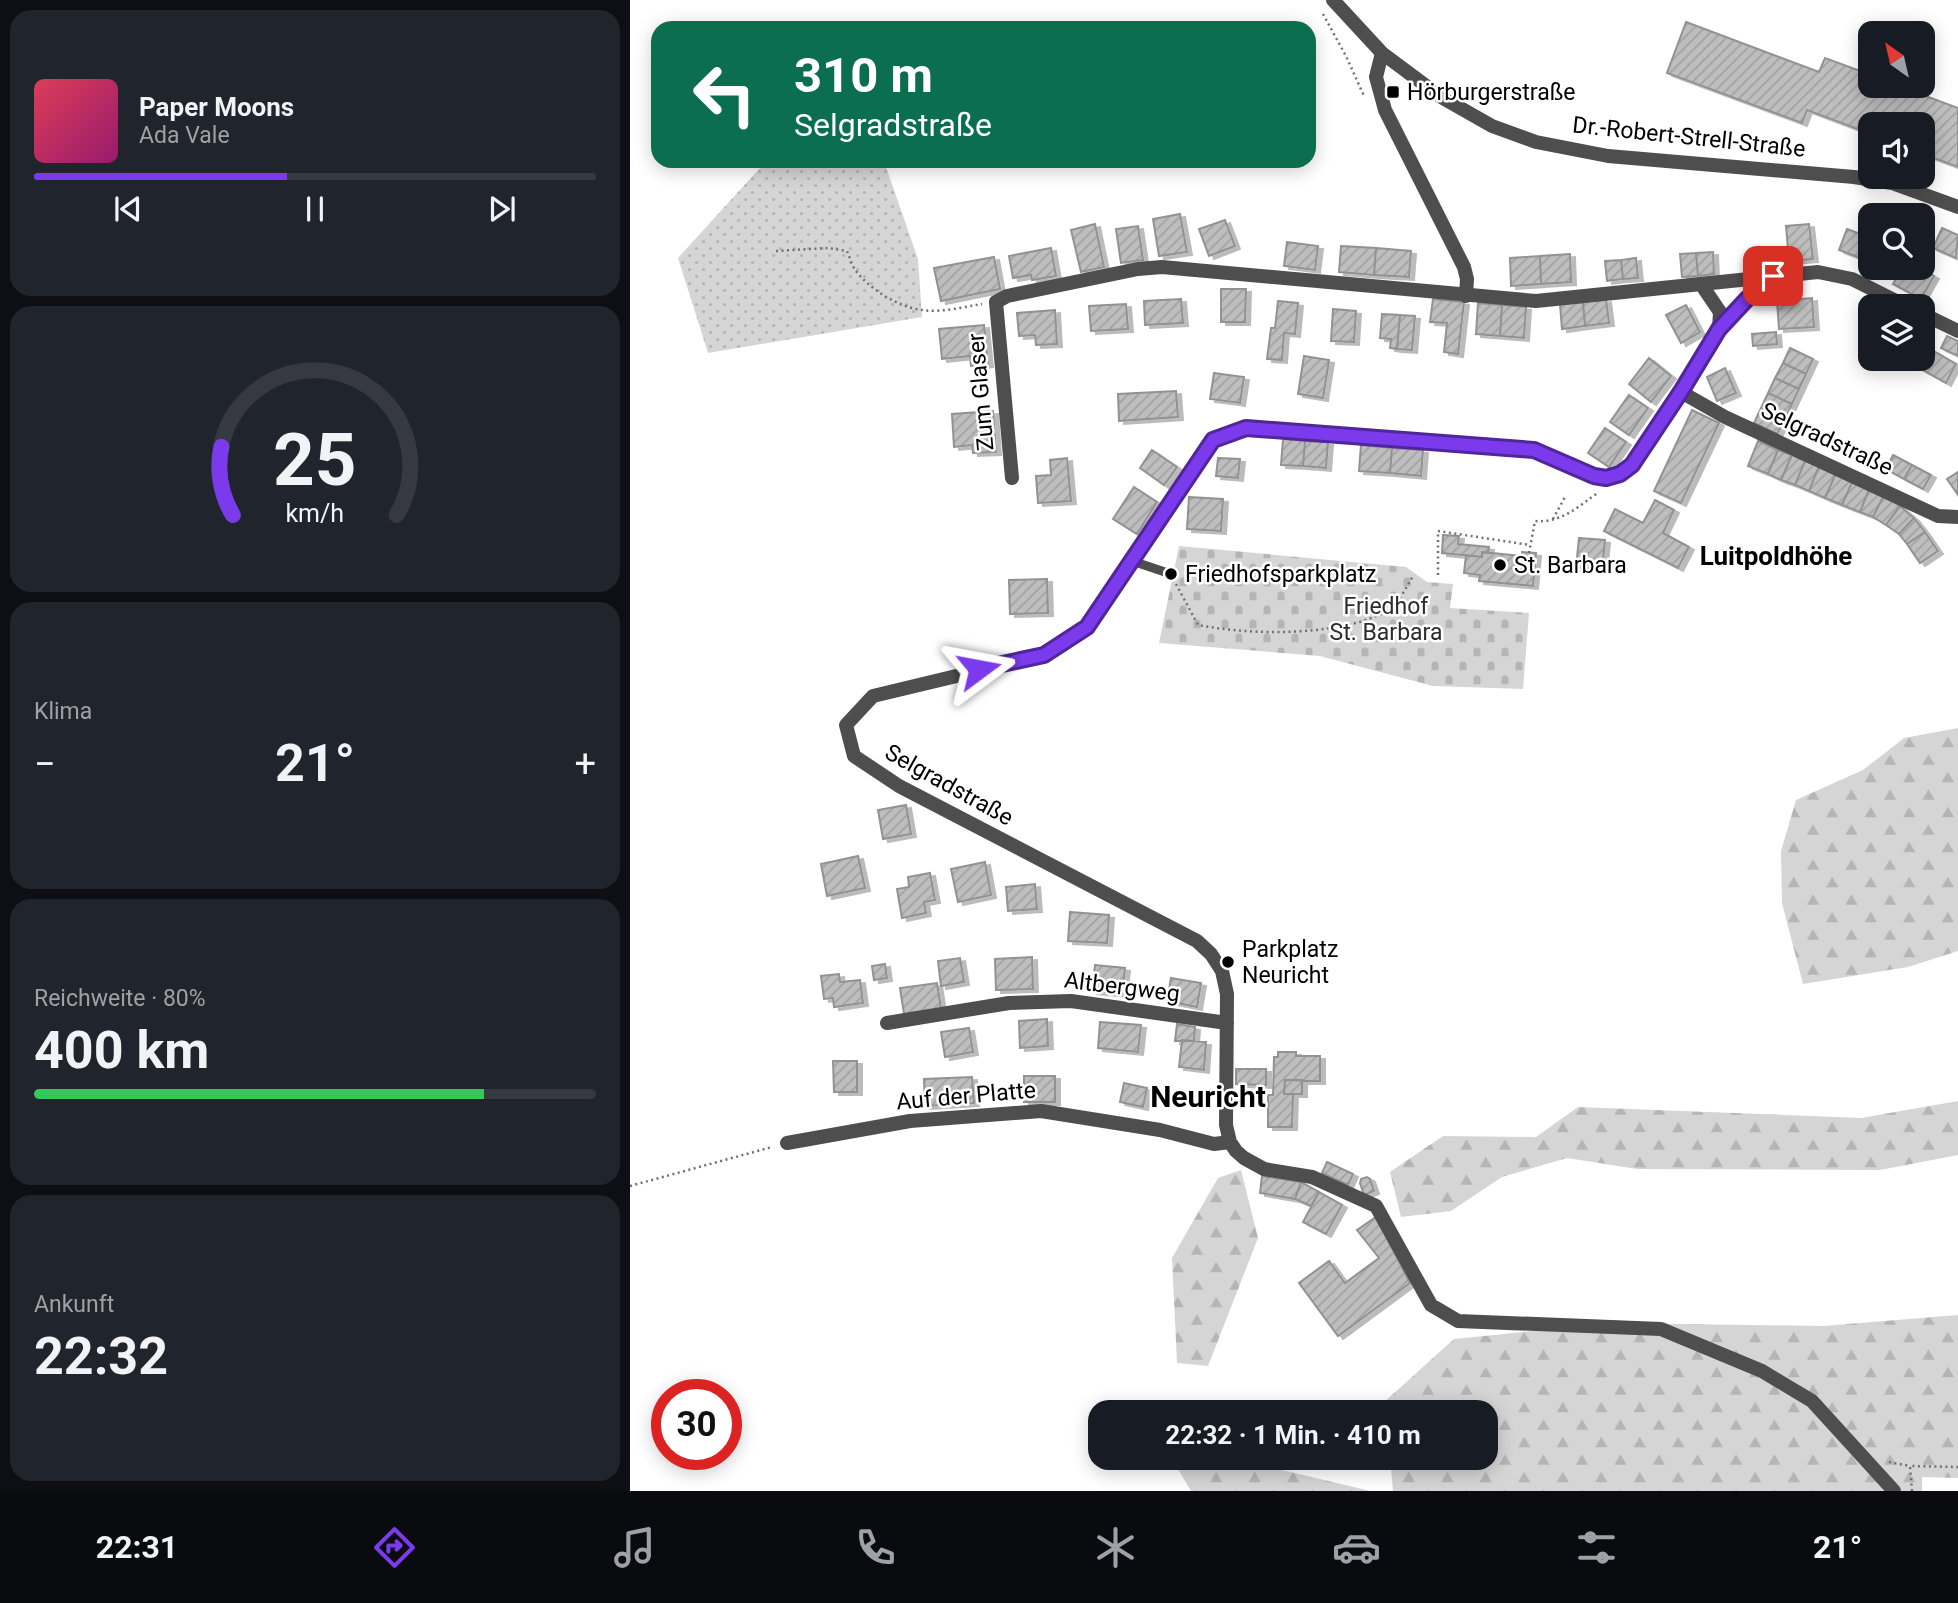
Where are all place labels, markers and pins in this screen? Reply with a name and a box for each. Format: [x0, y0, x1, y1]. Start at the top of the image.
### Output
place label: Hörburgerstraße [1407, 79, 1576, 106]
marker: Hörburgerstraße [1385, 84, 1401, 100]
pin [1743, 246, 1803, 306]
place label: St. Barbara [1514, 552, 1627, 579]
marker: St. Barbara [1492, 557, 1508, 573]
place label: Friedhofsparkplatz [1185, 561, 1376, 588]
marker: Friedhofsparkplatz [1163, 566, 1179, 582]
place label: Parkplatz Neuricht [1242, 936, 1338, 989]
marker: Parkplatz Neuricht [1220, 954, 1236, 970]

